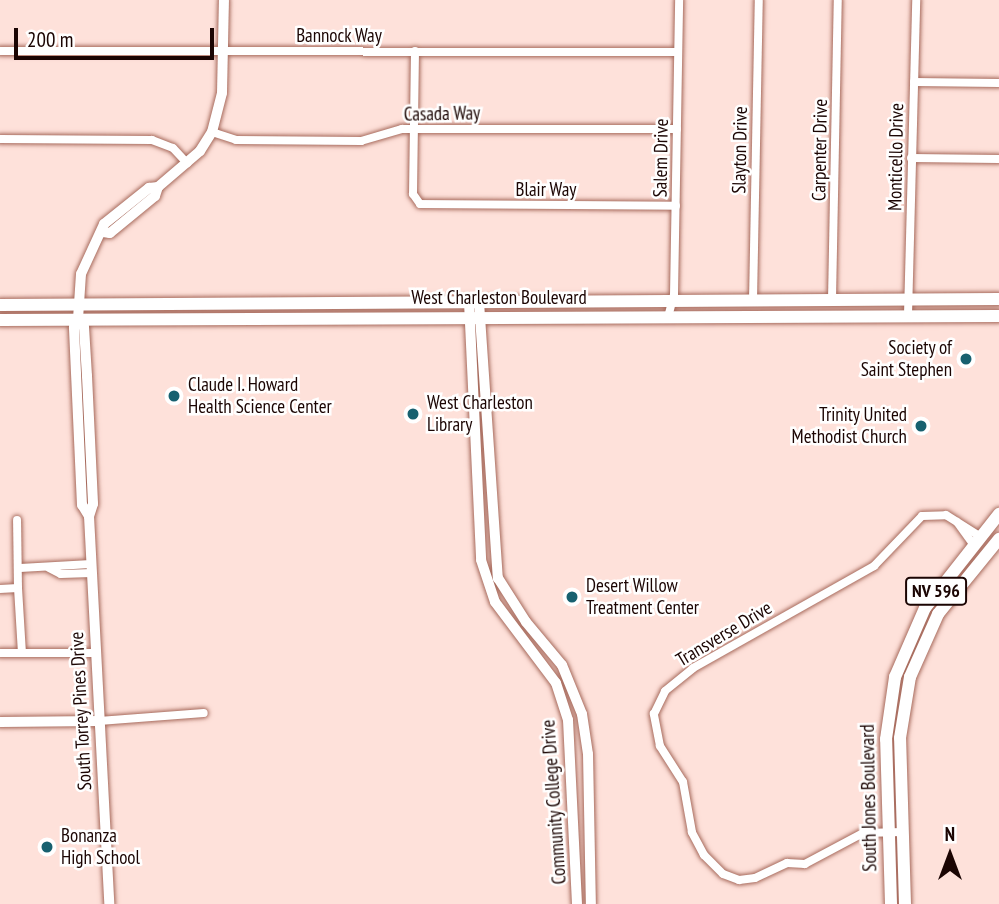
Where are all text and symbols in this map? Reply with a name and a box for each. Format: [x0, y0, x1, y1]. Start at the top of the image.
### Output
scale bar [18, 14, 217, 58]
street label: Bannock Way [296, 25, 382, 47]
text: 200 m [27, 26, 73, 53]
street label: Carpenter Drive [808, 99, 832, 201]
street label: Casada Way [403, 102, 481, 126]
street label: Monticello Drive [884, 103, 908, 211]
street label: Slayton Drive [728, 106, 752, 194]
street label: Salem Drive [649, 118, 673, 198]
street label: Blair Way [515, 179, 577, 201]
street label: West Charleston Boulevard [411, 287, 587, 309]
place label: Society of Saint Stephen [861, 337, 952, 381]
marker: Society of Saint Stephen [958, 351, 974, 367]
place label: Claude I. Howard Health Science Center [188, 374, 332, 418]
marker: Claude I. Howard Health Science Center [166, 388, 182, 404]
place label: West Charleston Library [427, 392, 533, 436]
place label: Trinity United Methodist Church [792, 404, 907, 448]
marker: West Charleston Library [405, 406, 421, 422]
marker: Trinity United Methodist Church [913, 418, 929, 434]
place label: Desert Willow Treatment Center [586, 575, 699, 619]
road number: NV 596 [904, 576, 968, 606]
marker: Desert Willow Treatment Center [564, 589, 580, 605]
street label: Transverse Drive [672, 596, 776, 672]
street label: South Torrey Pines Drive [65, 631, 97, 791]
street label: Community College Drive [537, 719, 571, 885]
street label: South Jones Boulevard [856, 724, 882, 872]
north arrow [915, 820, 985, 890]
text: N [945, 822, 955, 846]
place label: Bonanza High School [61, 825, 140, 869]
marker: Bonanza High School [39, 839, 55, 855]

